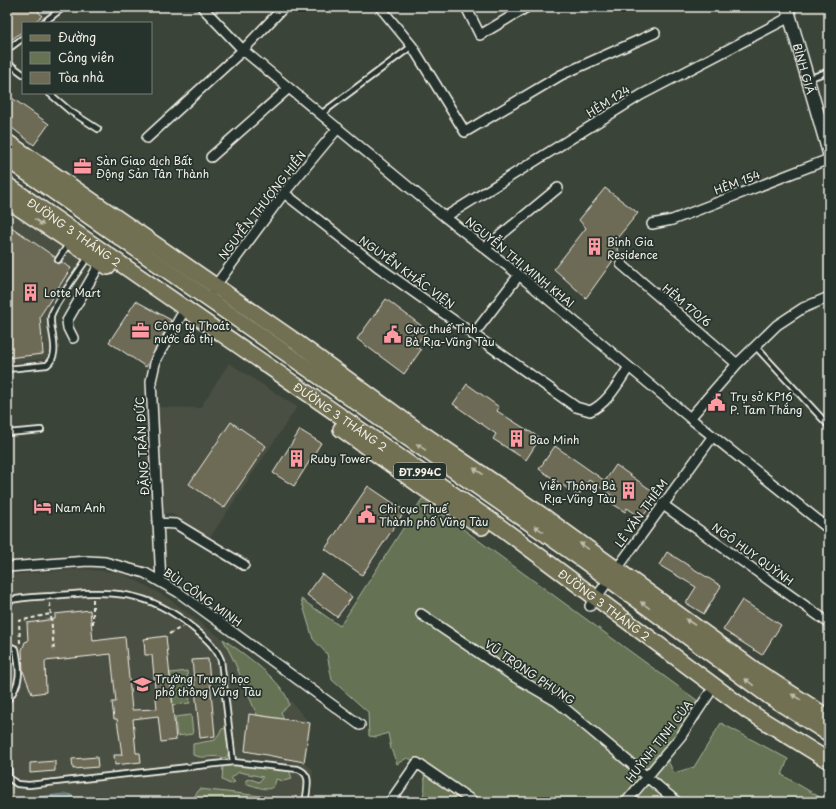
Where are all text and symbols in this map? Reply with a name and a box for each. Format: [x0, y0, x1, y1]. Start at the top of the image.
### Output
legend [22, 22, 152, 94]
text: Đường [58, 28, 96, 46]
street label: BÌNH GIÃ [789, 41, 820, 97]
text: Công viên [58, 48, 114, 66]
text: Tòa nhà [58, 68, 105, 86]
street label: HẺM 124 [583, 81, 633, 121]
street label: NGUYỄN THƯỢNG HIỀN [213, 146, 310, 263]
place label: Sàn Giao dịch Bất Động Sản Tân Thành [96, 152, 209, 182]
office icon: Sàn Giao dịch Bất Động Sản Tân Thành [73, 156, 93, 176]
street label: HẺM 154 [711, 165, 763, 199]
street label: ĐƯỜNG 3 THÁNG 2 [24, 193, 125, 270]
street label: NGUYỄN THỊ MINH KHAI [462, 212, 579, 311]
one-way arrow [34, 218, 45, 226]
street label: NGUYỄN KHẮC VIỆN [356, 231, 459, 312]
place label: Binh Gia Residence [607, 233, 658, 263]
building icon: Binh Gia Residence [584, 237, 604, 257]
street label: HẺM 170/6 [659, 279, 715, 331]
building icon: Lotte Mart [21, 282, 41, 302]
place label: Lotte Mart [44, 284, 101, 301]
place label: Công ty Thoát nước đô thị [154, 317, 230, 347]
place label: Cục thuế Tỉnh Bà Rịa-Vũng Tàu [405, 320, 495, 350]
office icon: Công ty Thoát nước đô thị [131, 321, 151, 341]
public building icon: Cục thuế Tỉnh Bà Rịa-Vũng Tàu [382, 324, 402, 344]
street label: ĐƯỜNG 3 THÁNG 2 [290, 378, 391, 455]
place label: Trụ sở KP16 P. Tam Thắng [730, 388, 802, 418]
public building icon: Trụ sở KP16 P. Tam Thắng [707, 392, 727, 412]
street label: ĐẶNG TRẦN ĐỨC [131, 396, 153, 496]
building icon: Bao Minh [506, 429, 526, 449]
place label: Bao Minh [529, 431, 579, 448]
one-way arrow [416, 443, 426, 451]
building icon: Ruby Tower [287, 448, 307, 468]
place label: Ruby Tower [310, 450, 371, 467]
road number: ĐT.994C [394, 463, 446, 479]
one-way arrow [473, 467, 483, 475]
street label: LÊ VĂN THIÊM [610, 475, 672, 551]
place label: Viễn Thông Bà Rịa-Vũng Tàu [539, 477, 616, 507]
building icon: Viễn Thông Bà Rịa-Vũng Tàu [619, 481, 639, 501]
hotel icon: Nam Anh [32, 497, 52, 517]
place label: Nam Anh [55, 499, 106, 516]
place label: Chi cục Thuế Thành phố Vũng Tàu [379, 500, 488, 530]
public building icon: Chi cục Thuế Thành phố Vũng Tàu [356, 504, 376, 524]
street label: NGÔ HUY QUỲNH [709, 519, 797, 589]
one-way arrow [534, 525, 544, 533]
one-way arrow [579, 542, 589, 550]
street label: BÙI CÔNG MINH [160, 564, 246, 630]
street label: ĐƯỜNG 3 THÁNG 2 [555, 564, 654, 644]
one-way arrow [639, 601, 650, 609]
one-way arrow [684, 618, 695, 626]
street label: VŨ TRỌNG PHỤNG [482, 635, 578, 709]
place label: Trường Trung học phổ thông Vũng Tàu [155, 670, 262, 700]
school or university icon: Trường Trung học phổ thông Vũng Tàu [132, 674, 152, 694]
one-way arrow [744, 678, 755, 686]
one-way arrow [791, 693, 801, 701]
street label: HUỲNH TỊNH CỦA [622, 696, 697, 786]

